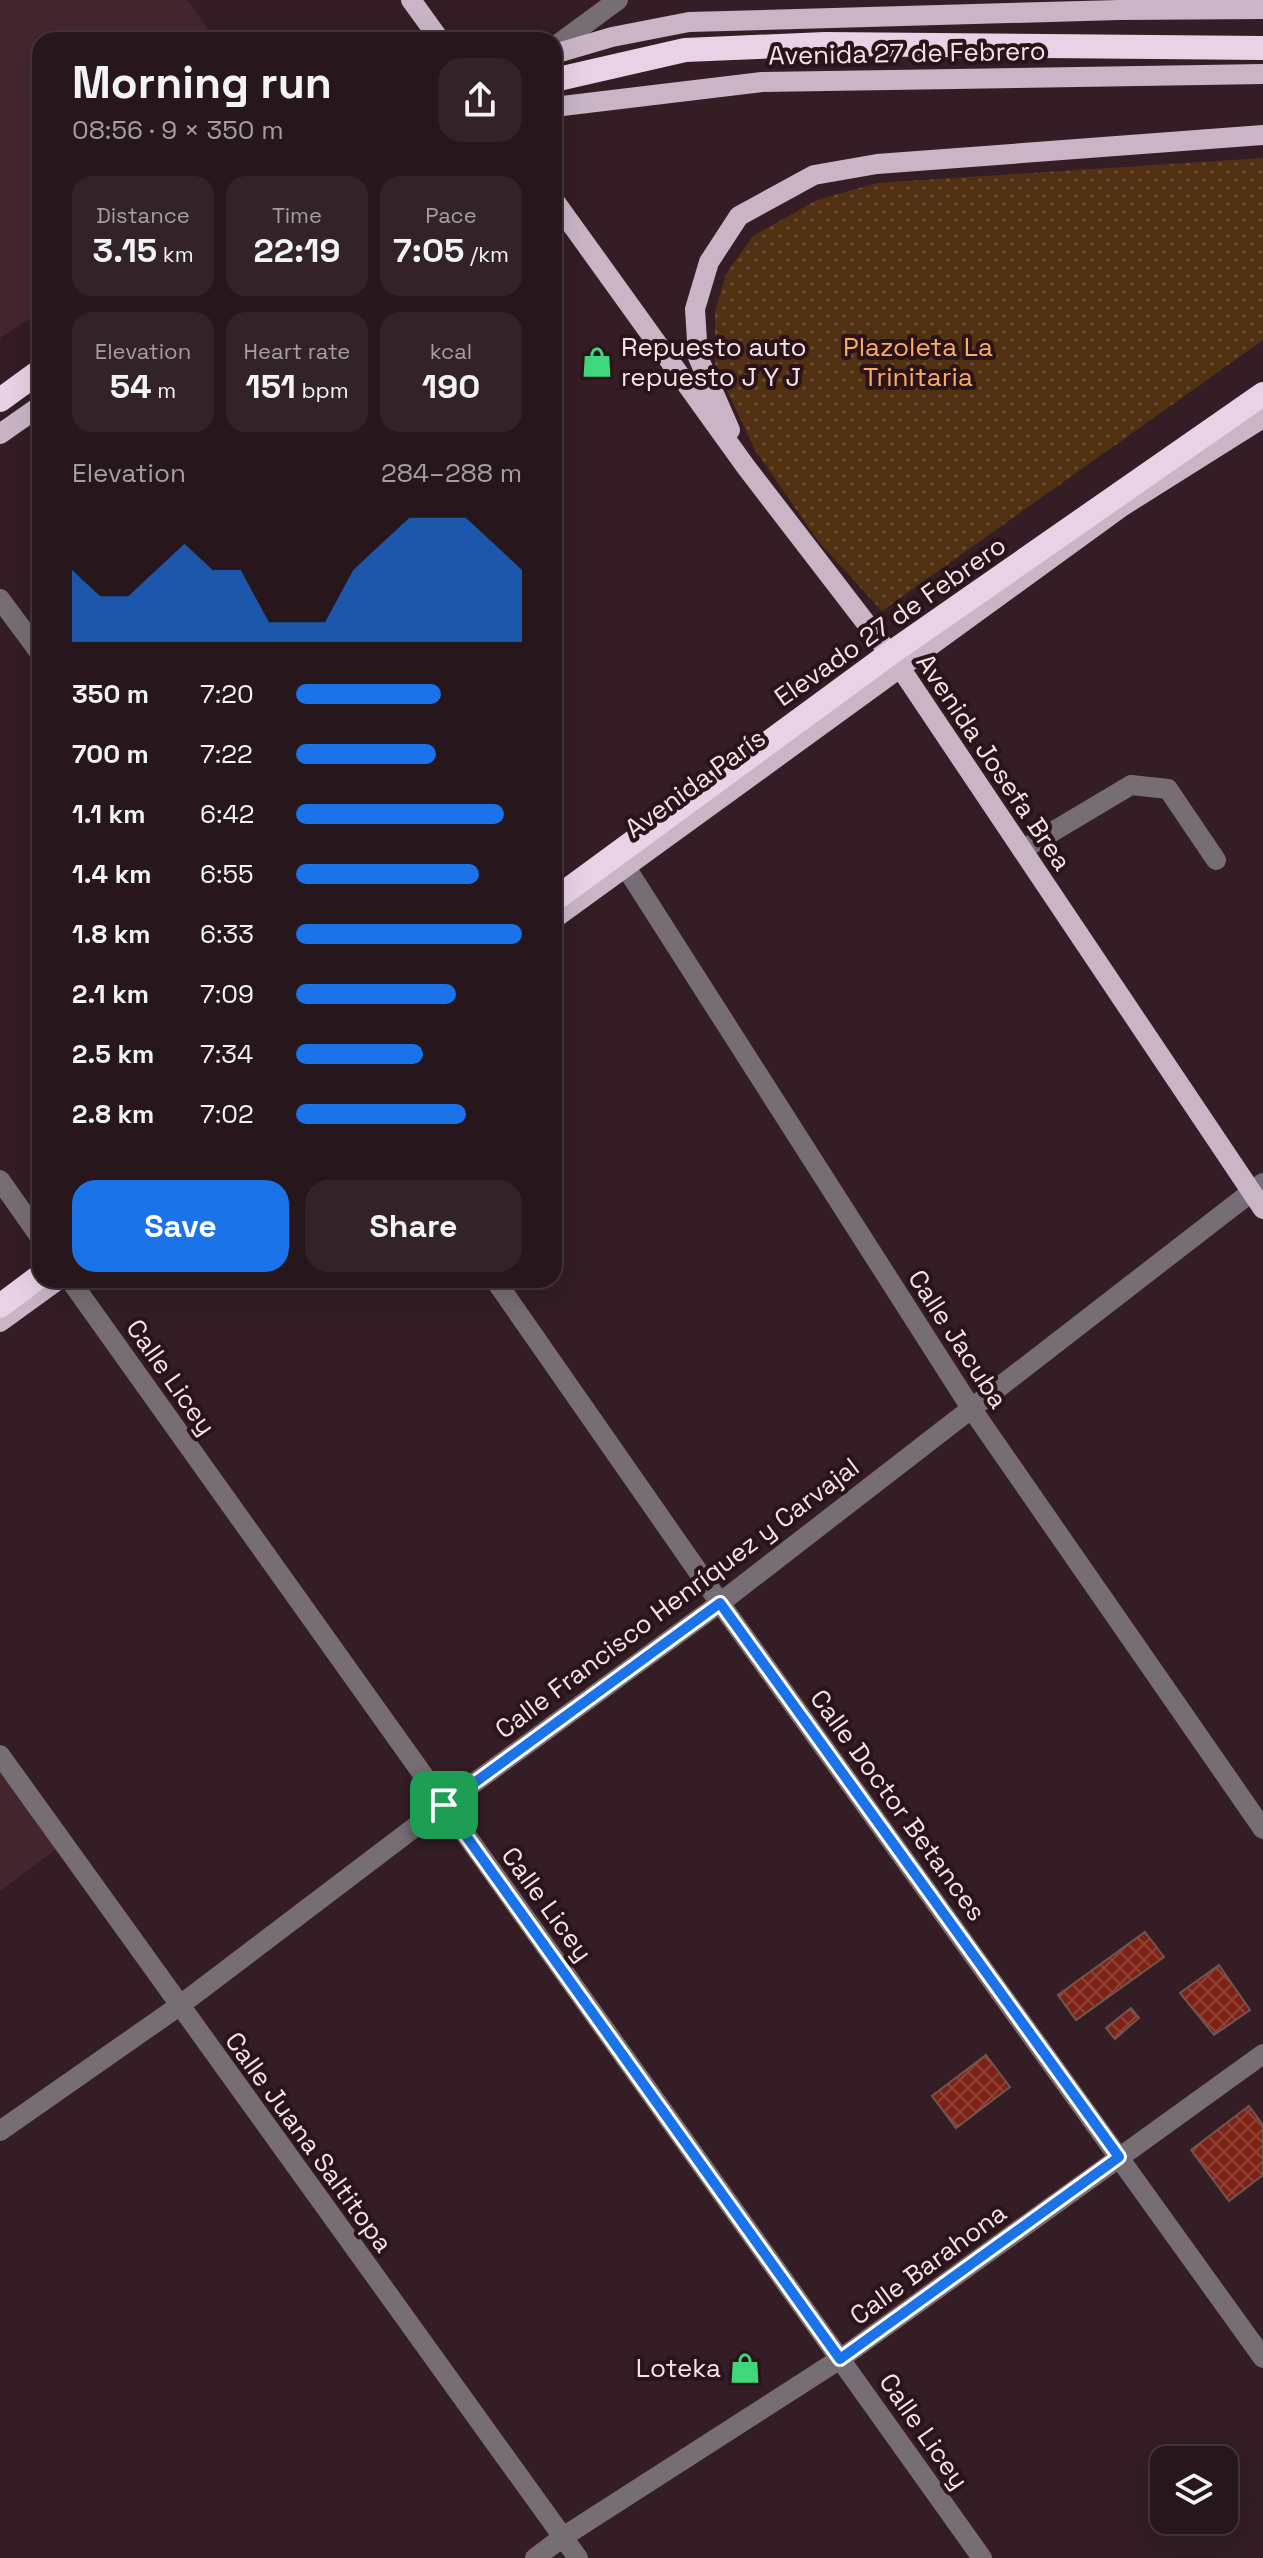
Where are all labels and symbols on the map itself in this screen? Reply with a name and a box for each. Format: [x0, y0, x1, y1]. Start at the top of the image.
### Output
street label: Avenida 27 de Febrero [768, 34, 1046, 72]
place label: Repuesto auto repuesto J Y J [621, 330, 807, 394]
park label: Plazoleta La Trinitaria [843, 330, 993, 394]
shop icon: Repuesto auto repuesto J Y J [580, 345, 614, 379]
street label: Elevado 27 de Febrero [767, 528, 1013, 714]
street label: Avenida Josefa Brea [909, 647, 1079, 877]
street label: Avenida París [618, 721, 772, 845]
street label: Calle Jacuba [900, 1263, 1016, 1415]
street label: Calle Licey [119, 1312, 223, 1442]
street label: Calle Francisco Henríquez y Carvajal [488, 1450, 866, 1746]
street label: Calle Doctor Betances [802, 1682, 994, 1928]
pin [410, 1771, 478, 1839]
street label: Calle Licey [494, 1840, 600, 1968]
street label: Calle Juana Saltitopa [218, 2025, 401, 2259]
street label: Calle Barahona [843, 2196, 1013, 2332]
place label: Loteka [636, 2351, 721, 2385]
shop icon: Loteka [728, 2351, 762, 2385]
street label: Calle Licey [872, 2366, 976, 2496]

